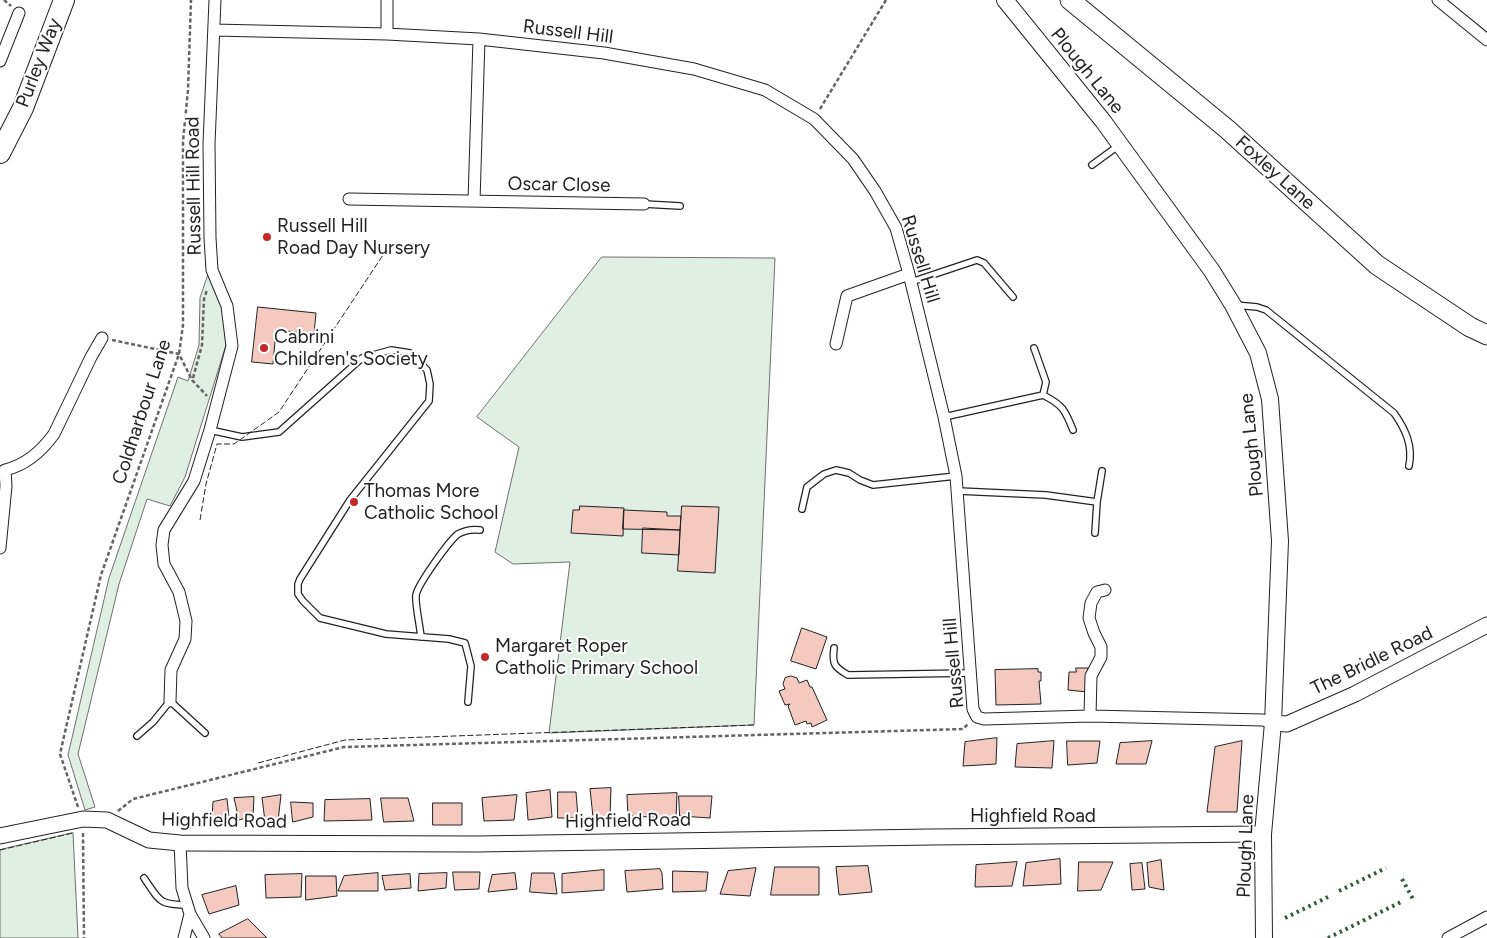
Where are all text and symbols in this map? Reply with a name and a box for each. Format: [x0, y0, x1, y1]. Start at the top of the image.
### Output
street label: Purley Way [12, 15, 66, 111]
street label: Russell Hill [522, 15, 614, 49]
street label: Plough Lane [1045, 23, 1129, 119]
street label: Russell Hill Road [181, 116, 207, 256]
street label: Foxley Lane [1230, 131, 1320, 215]
street label: Oscar Close [507, 173, 611, 197]
street label: Russell Hill [896, 212, 944, 306]
place label: Russell Hill Road Day Nursery [277, 215, 430, 259]
marker: Russell Hill Road Day Nursery [261, 231, 273, 243]
place label: Cabrini Children's Society [274, 326, 428, 370]
street label: Coldharbour Lane [108, 337, 176, 487]
marker: Cabrini Children's Society [258, 342, 270, 354]
street label: Plough Lane [1235, 392, 1269, 498]
place label: Thomas More Catholic School [364, 480, 499, 524]
marker: Thomas More Catholic School [348, 496, 360, 508]
street label: Russell Hill [939, 617, 969, 709]
street label: The Bridle Road [1307, 622, 1437, 700]
place label: Margaret Roper Catholic Primary School [495, 635, 698, 679]
marker: Margaret Roper Catholic Primary School [479, 651, 491, 663]
street label: Plough Lane [1233, 794, 1259, 898]
street label: Highfield Road [970, 805, 1096, 827]
street label: Highfield Road [161, 809, 287, 833]
street label: Highfield Road [565, 809, 691, 833]

